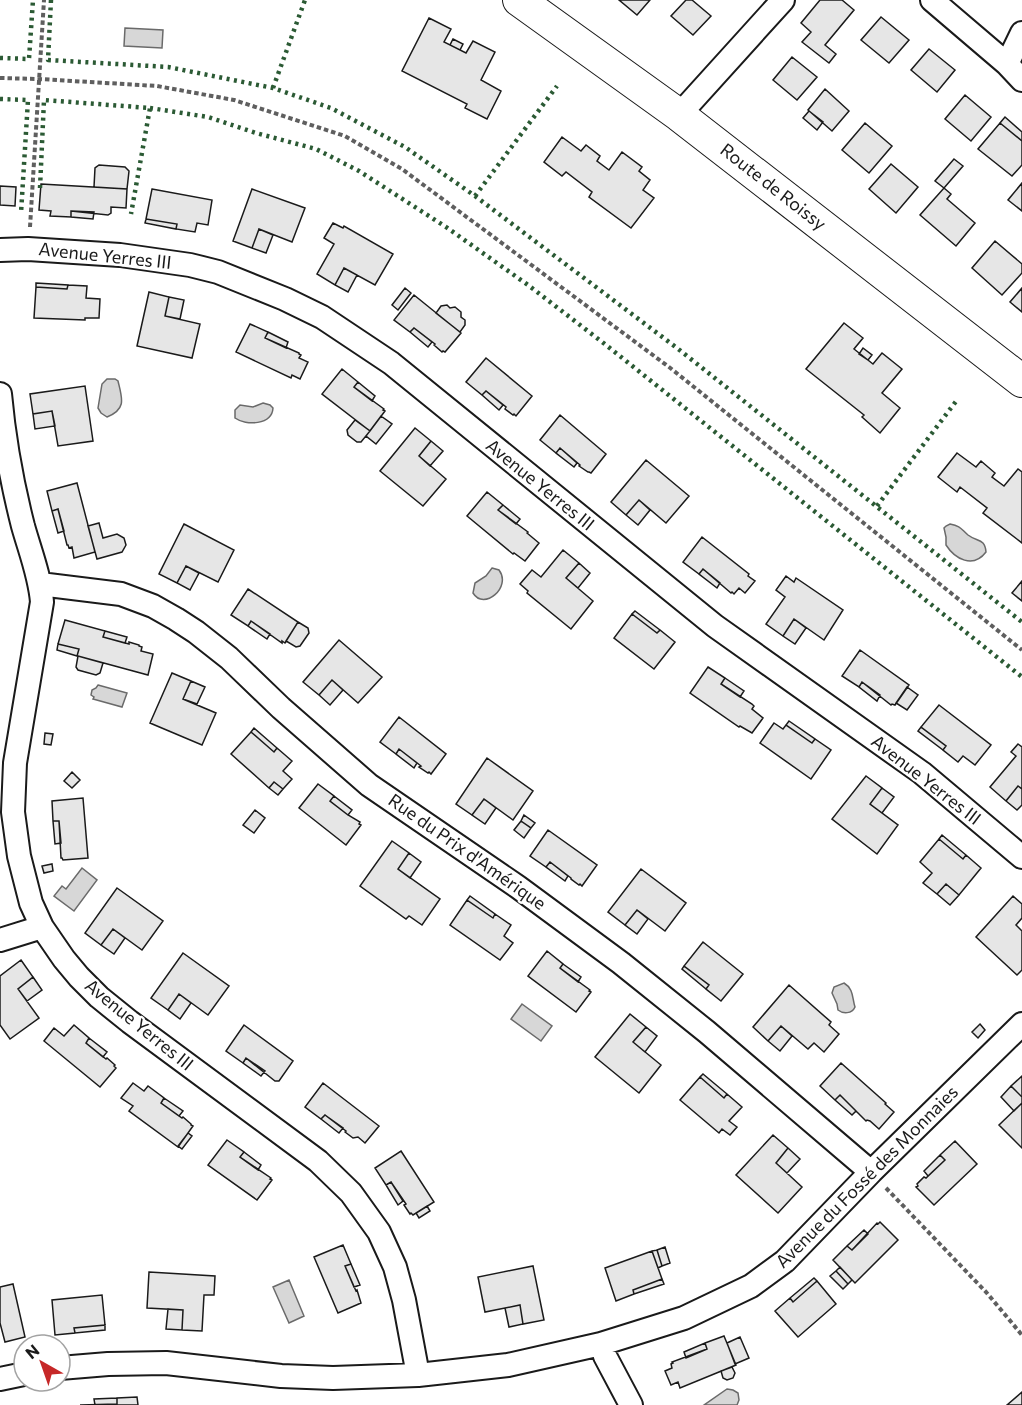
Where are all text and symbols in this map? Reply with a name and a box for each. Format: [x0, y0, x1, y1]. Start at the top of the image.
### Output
street label: Route de Roissy [716, 138, 831, 234]
street label: Avenue Yerres III [38, 237, 173, 273]
street label: Avenue Yerres III [482, 434, 599, 535]
street label: Avenue Yerres III [867, 730, 986, 829]
street label: Rue du Prix d'Amérique [384, 788, 551, 914]
street label: Avenue Yerres III [81, 974, 198, 1075]
street label: Avenue du Fossé des Monnaies [770, 1080, 962, 1272]
north arrow [12, 1333, 72, 1393]
text: N [21, 1340, 43, 1362]

